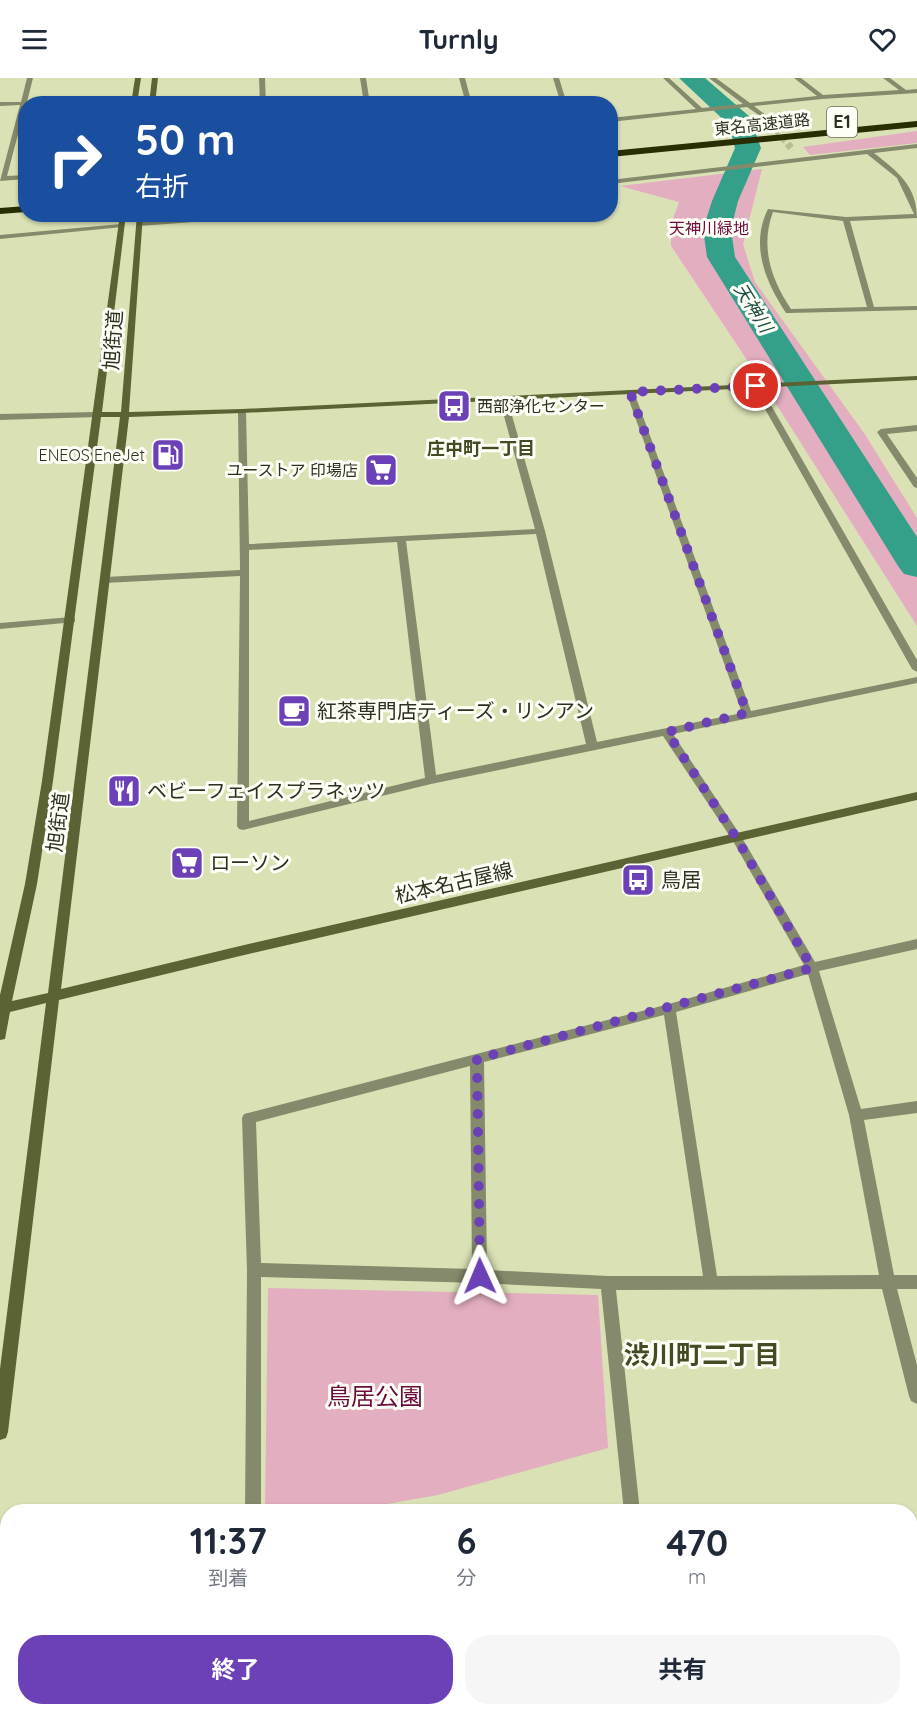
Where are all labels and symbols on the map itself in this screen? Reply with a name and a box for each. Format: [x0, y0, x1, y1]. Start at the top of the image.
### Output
road number: E1 [827, 107, 857, 137]
street label: 東名高速道路 [713, 109, 811, 139]
park label: 天神川緑地 [669, 218, 749, 238]
water label: 天神川 [729, 279, 779, 338]
street label: 旭街道 [98, 309, 127, 371]
pin [730, 360, 781, 411]
bus stop icon: 西部浄化センター [436, 388, 472, 424]
place label: 西部浄化センター [477, 396, 605, 416]
fuel station icon: ENEOS EneJet [150, 437, 186, 473]
district label: 庄中町一丁目 [427, 437, 535, 460]
place label: ENEOS EneJet [39, 445, 145, 465]
supermarket icon: ユーストア 印場店 [363, 452, 399, 488]
place label: ユーストア 印場店 [226, 460, 358, 480]
cafe icon: 紅茶専門店ティーズ・リンアン [276, 693, 312, 729]
place label: 紅茶専門店ティーズ・リンアン [317, 698, 594, 723]
restaurant icon: ベビーフェイスプラネッツ [106, 773, 142, 809]
place label: ベビーフェイスプラネッツ [147, 778, 385, 803]
street label: 旭街道 [41, 791, 74, 853]
supermarket icon: ローソン [169, 845, 205, 881]
place label: ローソン [210, 850, 290, 875]
street label: 松本名古屋線 [393, 857, 515, 908]
bus stop icon: 鳥居 [620, 862, 656, 898]
place label: 鳥居 [661, 867, 701, 892]
position arrow [448, 1244, 512, 1308]
district label: 渋川町二丁目 [624, 1338, 780, 1371]
park label: 鳥居公園 [327, 1381, 423, 1411]

